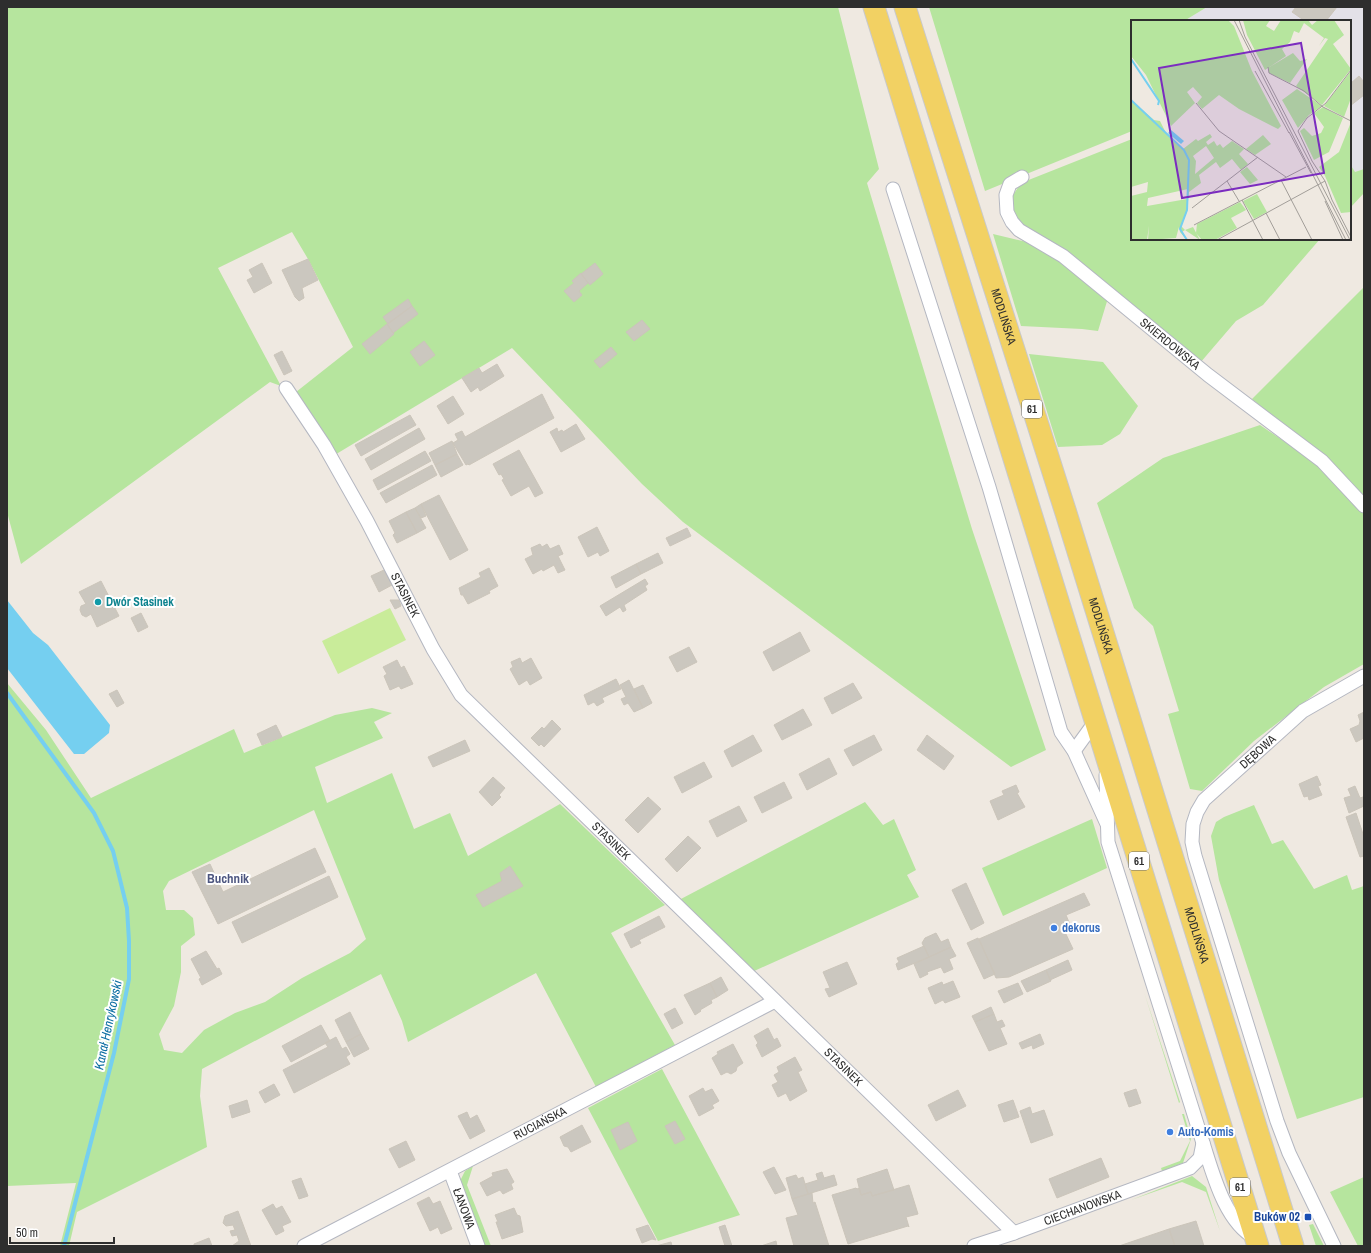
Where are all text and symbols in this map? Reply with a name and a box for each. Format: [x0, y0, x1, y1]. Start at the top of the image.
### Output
inset map [1131, 20, 1351, 240]
street label: MODLIŃSKA [987, 287, 1020, 347]
street label: SKIERDOWSKA [1137, 314, 1204, 374]
road number: 61 [1022, 400, 1042, 418]
street label: STASINEK [387, 570, 423, 620]
place label: Dwór Stasinek [106, 594, 174, 610]
street label: MODLIŃSKA [1085, 596, 1117, 656]
marker: Dwór Stasinek [93, 597, 103, 607]
street label: DĘBOWA [1236, 731, 1280, 772]
street label: STASINEK [588, 818, 634, 864]
road number: 61 [1129, 852, 1149, 870]
district label: Buchnik [207, 870, 249, 887]
street label: MODLIŃSKA [1181, 905, 1213, 966]
place label: dekorus [1062, 920, 1101, 936]
marker: dekorus [1049, 923, 1059, 933]
water label: Kanał Henrykowski [90, 979, 126, 1071]
street label: STASINEK [820, 1044, 866, 1090]
street label: RUCIAŃSKA [511, 1103, 570, 1144]
place label: Auto-Komis [1178, 1124, 1234, 1140]
marker: Auto-Komis [1165, 1127, 1175, 1137]
road number: 61 [1230, 1178, 1250, 1196]
street label: ŁANOWA [449, 1186, 479, 1232]
street label: CIECHANOWSKA [1042, 1186, 1124, 1229]
place label: Buków 02 [1254, 1209, 1301, 1225]
marker: Buków 02 [1303, 1212, 1313, 1222]
scale bar [10, 1219, 114, 1245]
text: 50 m [16, 1225, 38, 1241]

